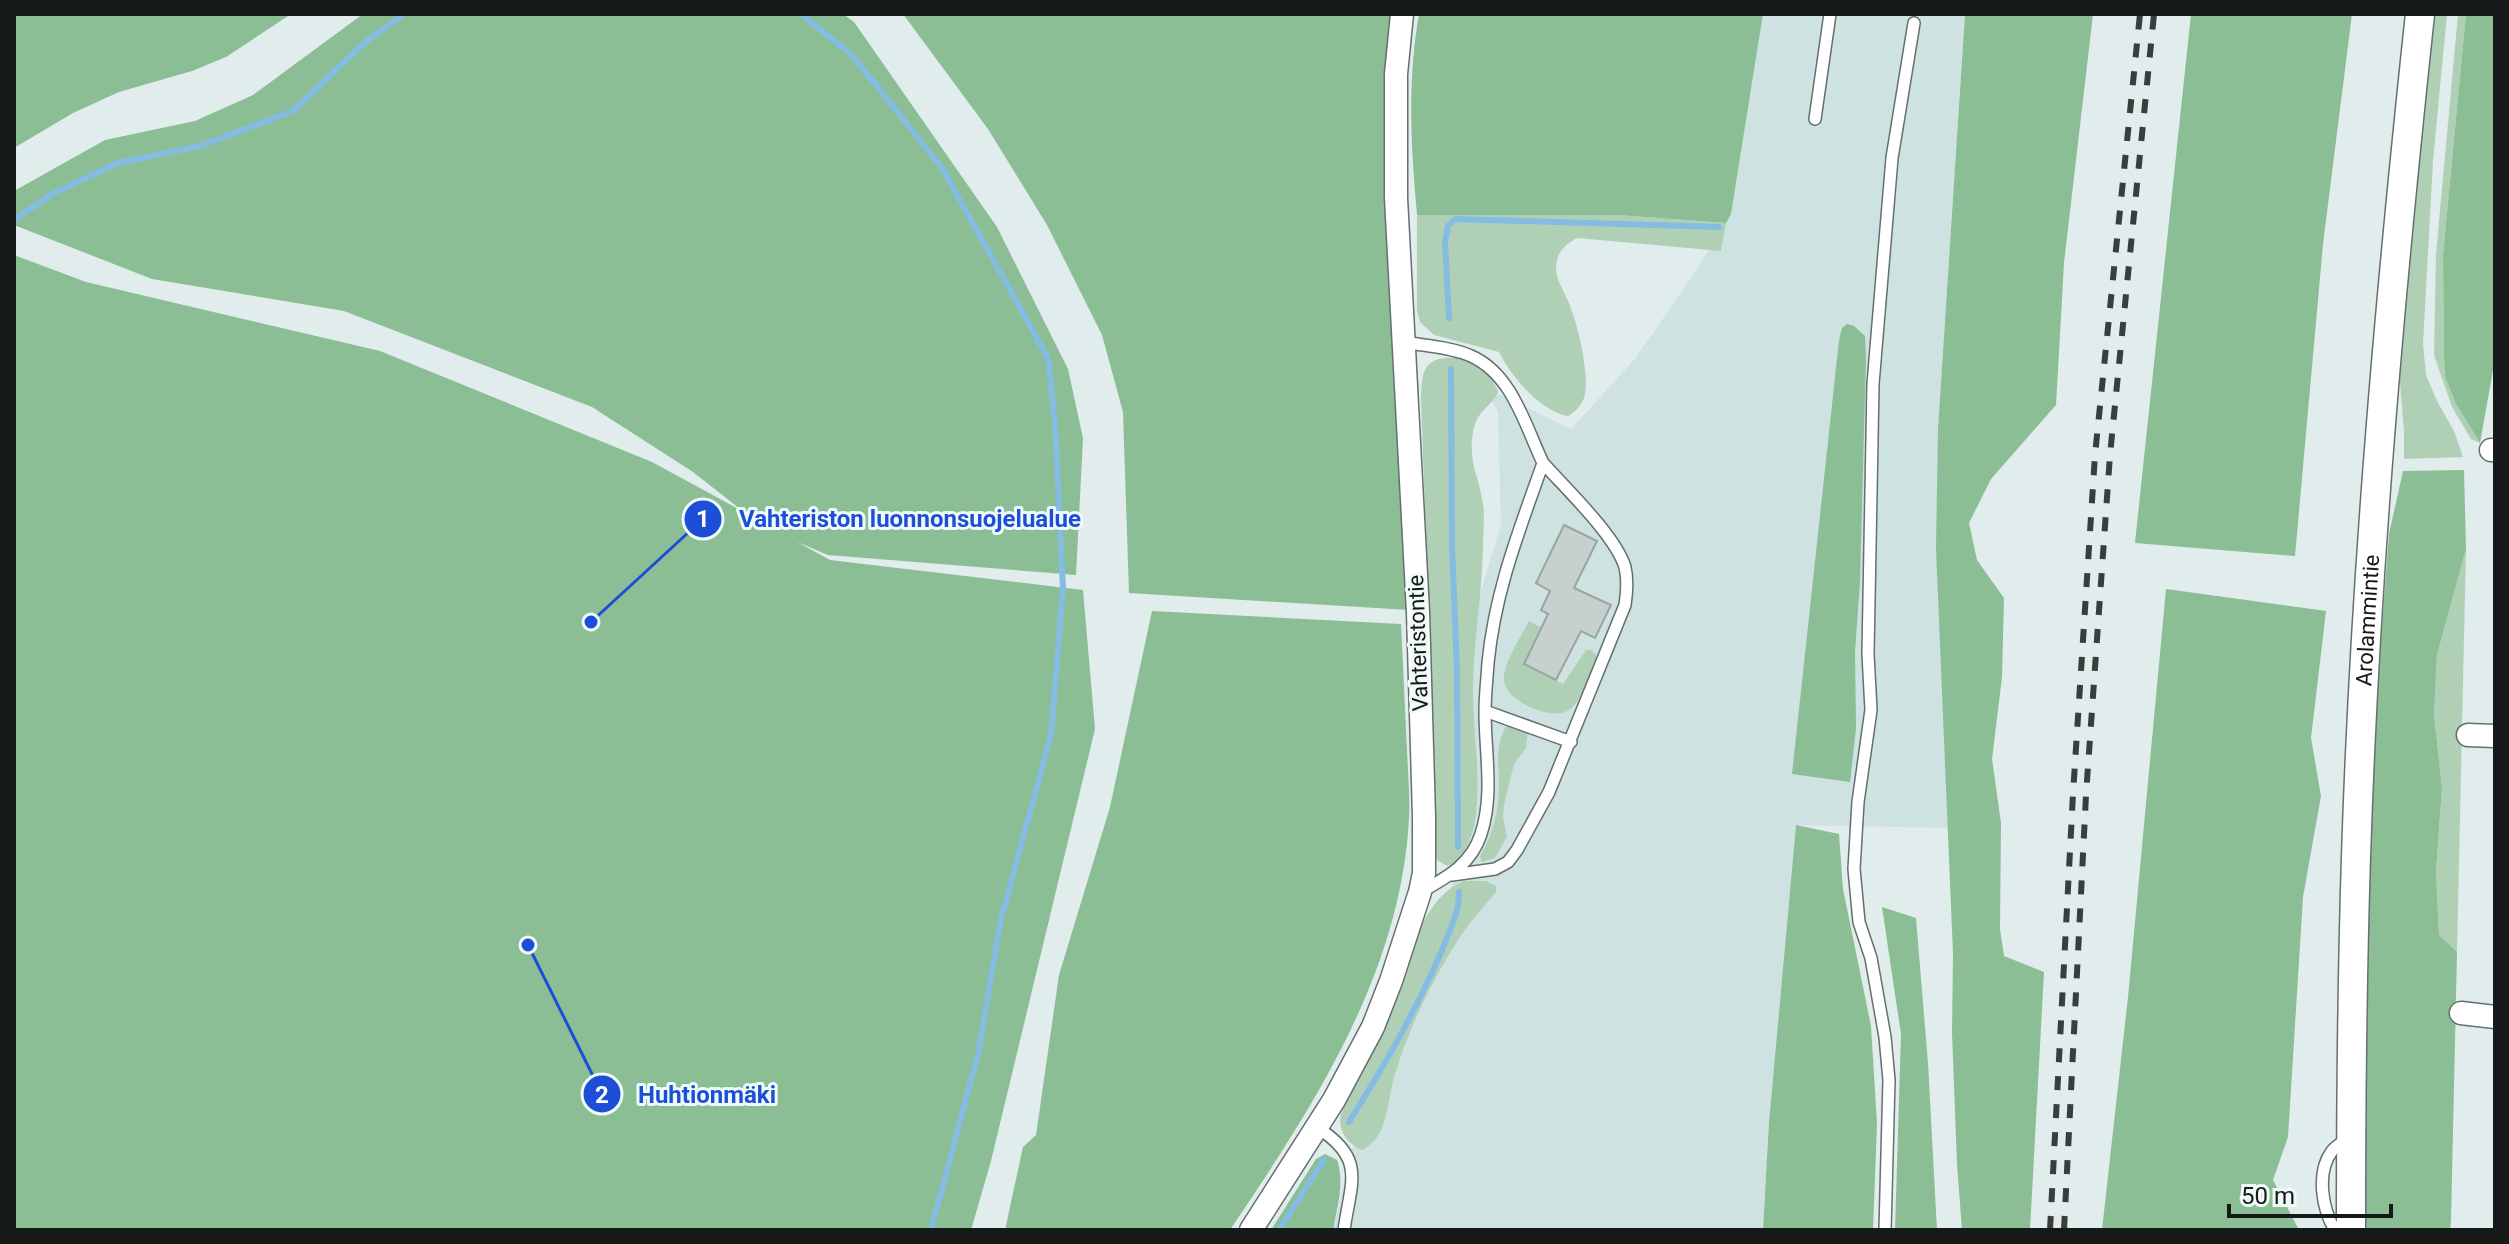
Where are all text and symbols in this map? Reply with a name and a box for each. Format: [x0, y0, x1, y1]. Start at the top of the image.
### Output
callout: Vahteriston luonnonsuojelualue [683, 495, 1097, 543]
text: 1 [696, 505, 710, 533]
text: Vahteriston luonnonsuojelualue [739, 505, 1081, 533]
street label: Arolammintie [2351, 554, 2384, 687]
street label: Vahteristontie [1403, 574, 1433, 712]
callout: Huhtionmäki [582, 1070, 792, 1118]
text: 2 [595, 1081, 609, 1109]
text: Huhtionmäki [638, 1081, 776, 1109]
scale bar [2229, 1168, 2391, 1218]
text: 50 m [2241, 1182, 2295, 1210]

